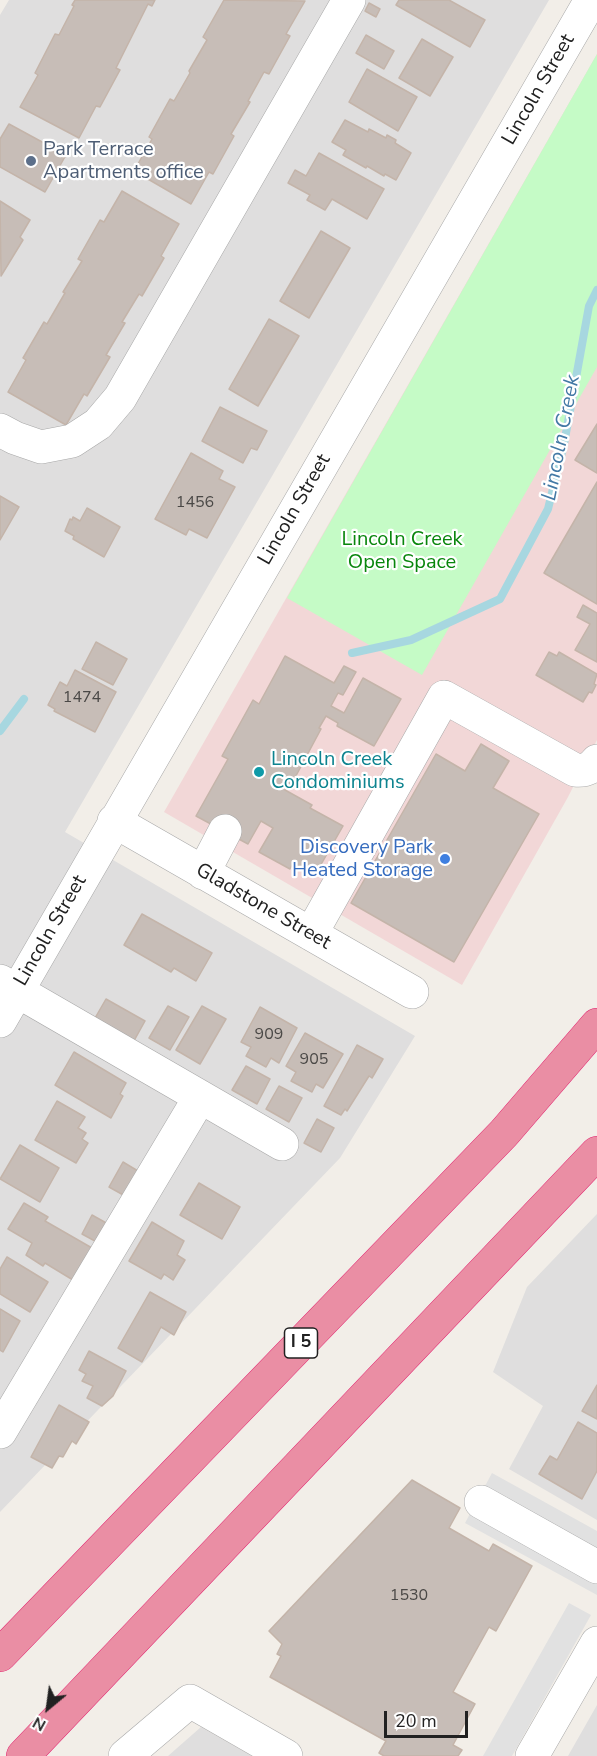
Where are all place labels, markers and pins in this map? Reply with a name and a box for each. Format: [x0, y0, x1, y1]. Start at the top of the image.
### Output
place label: Park Terrace Apartments office [43, 138, 204, 185]
marker: Park Terrace Apartments office [24, 154, 38, 168]
place label: Lincoln Creek Condominiums [271, 748, 405, 795]
marker: Lincoln Creek Condominiums [252, 765, 266, 779]
place label: Discovery Park Heated Storage [292, 836, 433, 883]
marker: Discovery Park Heated Storage [438, 852, 452, 866]

